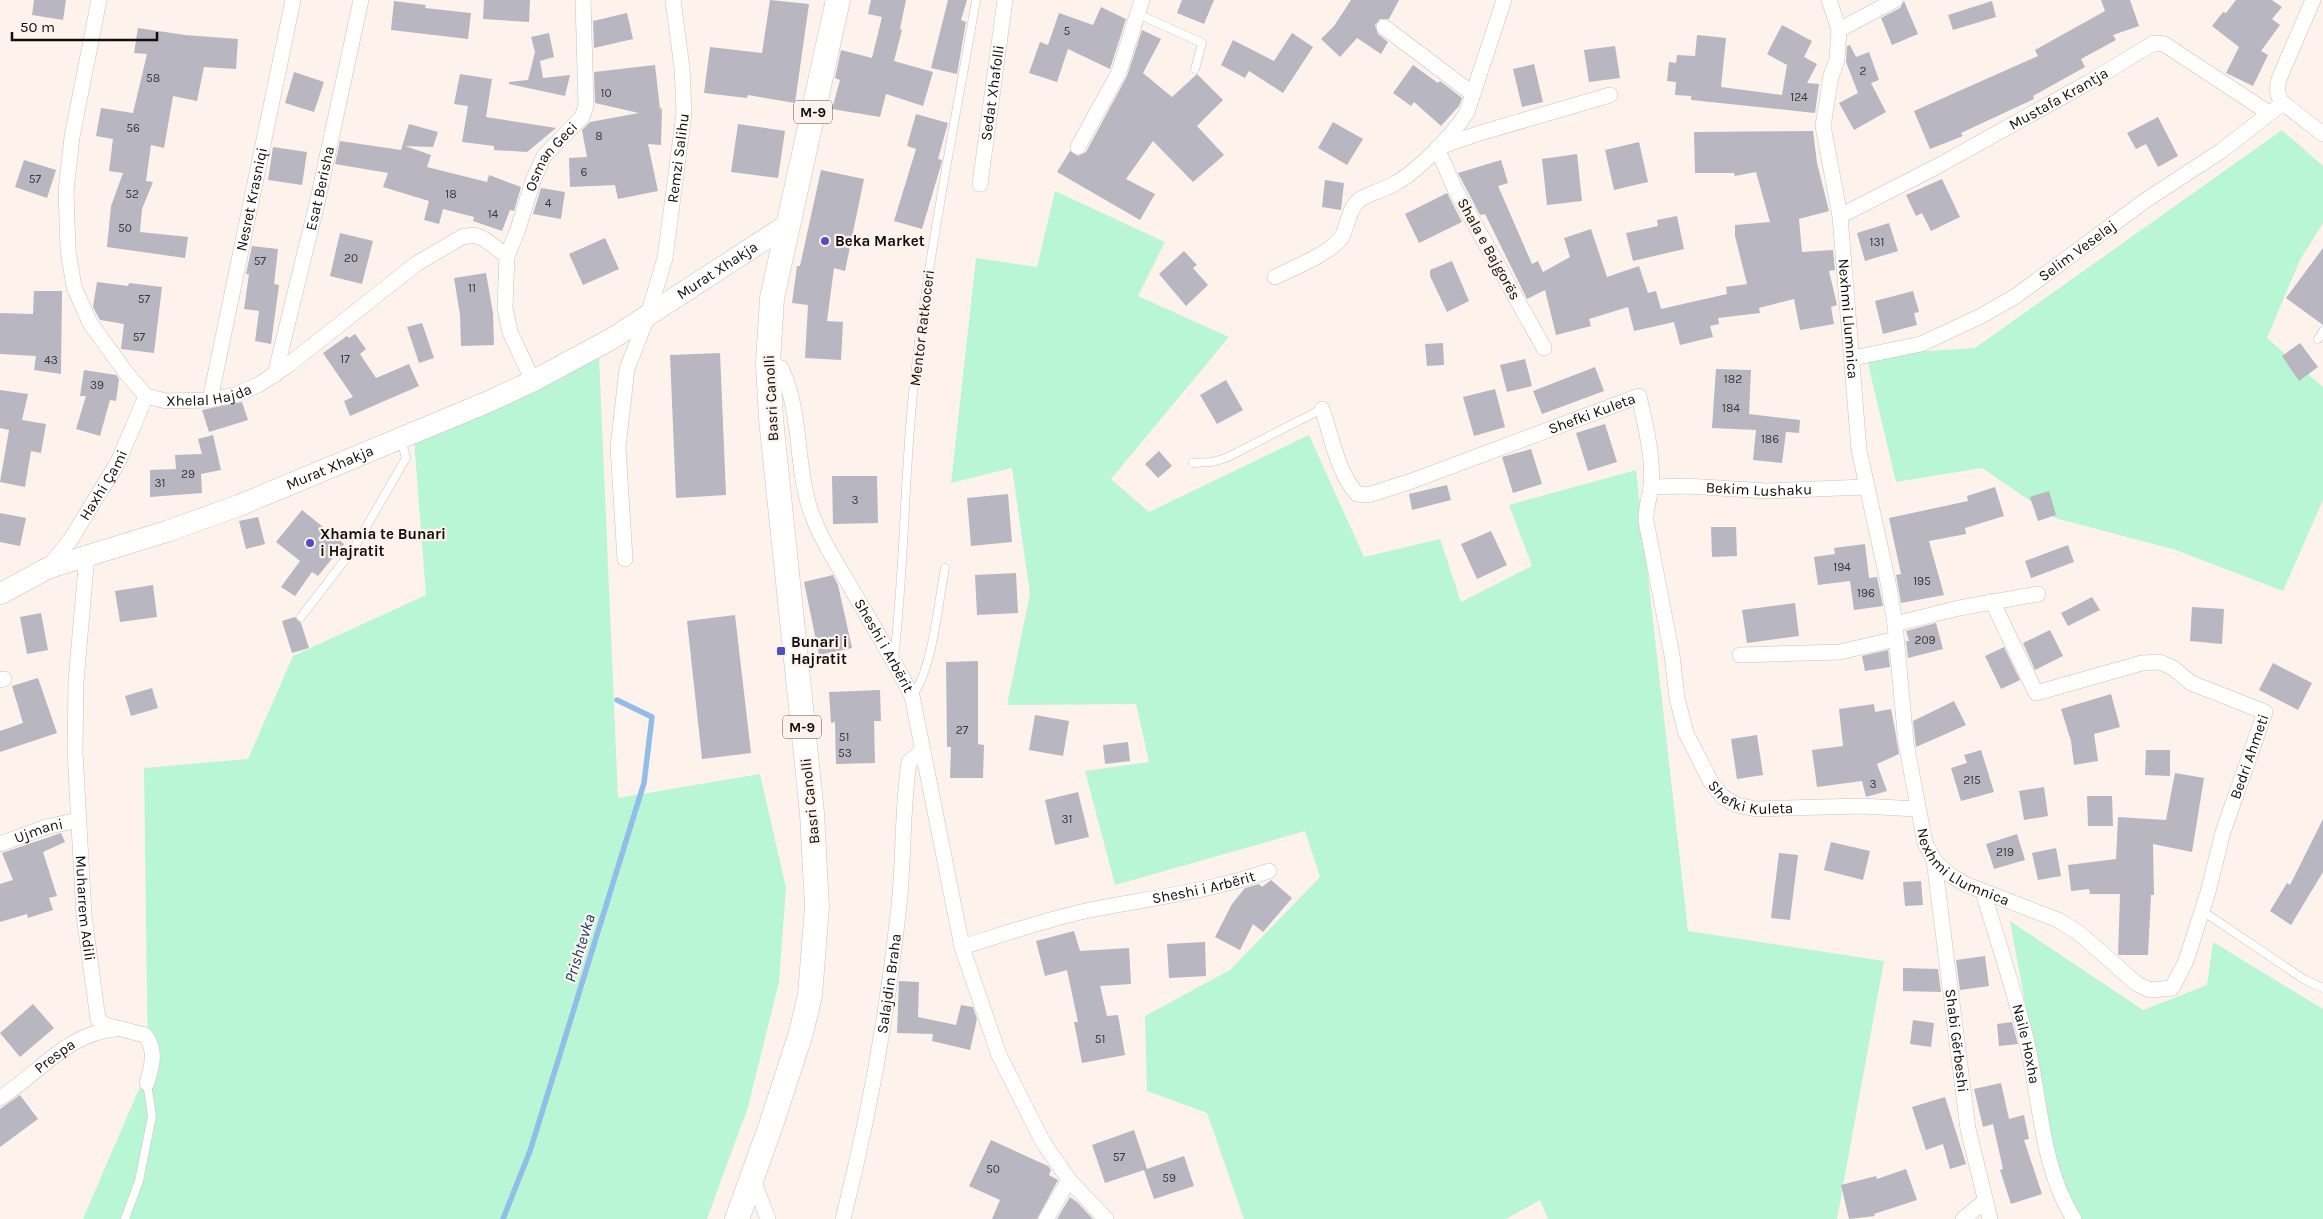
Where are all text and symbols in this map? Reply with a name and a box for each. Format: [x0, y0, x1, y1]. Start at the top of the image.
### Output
scale bar [12, 10, 158, 42]
text: 50 m [20, 18, 55, 36]
house number: 5 [1064, 24, 1071, 38]
street label: Sedat Xhafolli [977, 44, 1008, 142]
house number: 2 [1860, 64, 1867, 78]
street label: Mustafa Krantja [2006, 64, 2111, 134]
house number: 58 [146, 71, 160, 85]
house number: 10 [600, 86, 612, 100]
house number: 124 [1790, 90, 1808, 104]
road number: M-9 [794, 100, 832, 124]
street label: Remzi Salihu [663, 112, 693, 204]
street label: Osman Geci [521, 118, 581, 194]
house number: 56 [126, 121, 140, 135]
house number: 8 [595, 129, 603, 143]
street label: Esat Berisha [302, 145, 338, 232]
street label: Nesret Krasniqi [232, 146, 271, 253]
house number: 6 [581, 165, 588, 179]
house number: 57 [29, 172, 42, 186]
house number: 52 [125, 187, 139, 201]
house number: 18 [445, 187, 457, 201]
street label: Shala e Bajgorës [1454, 195, 1524, 303]
house number: 4 [545, 196, 552, 210]
house number: 14 [488, 207, 499, 221]
street label: Selim Veselaj [2035, 216, 2119, 285]
house number: 50 [118, 221, 132, 235]
place label: Beka Market [835, 232, 925, 250]
marker: Beka Market [819, 235, 831, 247]
house number: 131 [1869, 235, 1885, 249]
street label: Murat Xhakja [673, 237, 761, 303]
house number: 20 [344, 251, 358, 265]
house number: 57 [254, 254, 267, 268]
street label: Nexhmi Llumnica [1834, 258, 1862, 380]
street label: Mentor Ratkoceri [906, 269, 938, 387]
house number: 11 [468, 281, 476, 295]
house number: 57 [138, 292, 151, 306]
house number: 57 [133, 330, 146, 344]
house number: 17 [340, 352, 350, 366]
house number: 43 [44, 353, 58, 367]
street label: Basri Canolli [760, 354, 782, 442]
house number: 182 [1724, 372, 1742, 386]
house number: 39 [90, 378, 104, 392]
street label: Xhelal Hajda [166, 380, 254, 410]
street label: Shefki Kuleta [1546, 389, 1638, 438]
house number: 184 [1722, 401, 1740, 415]
house number: 186 [1761, 432, 1779, 446]
street label: Murat Xhakja [283, 441, 376, 494]
street label: Haxhi Çami [76, 447, 131, 524]
house number: 29 [181, 467, 195, 481]
house number: 31 [154, 476, 166, 490]
street label: Bekim Lushaku [1705, 478, 1812, 500]
house number: 3 [851, 493, 859, 507]
place label: Xhamia te Bunari i Hajratit [320, 525, 446, 560]
marker: Xhamia te Bunari i Hajratit [304, 537, 316, 549]
house number: 194 [1833, 560, 1851, 574]
house number: 195 [1913, 574, 1931, 588]
house number: 196 [1857, 586, 1875, 600]
street label: Sheshi i Arbërit [850, 595, 918, 696]
place label: Bunari i Hajratit [791, 633, 848, 668]
house number: 209 [1914, 633, 1936, 647]
marker: Bunari i Hajratit [775, 645, 787, 657]
street label: Bedri Ahmeti [2226, 712, 2273, 802]
road number: M-9 [783, 716, 821, 739]
house number: 27 [956, 723, 969, 737]
house number: 51 [839, 730, 849, 744]
house number: 53 [838, 746, 852, 760]
street label: Basri Canolli [797, 757, 823, 845]
house number: 215 [1963, 773, 1981, 787]
street label: Shefki Kuleta [1704, 777, 1793, 818]
house number: 3 [1869, 777, 1877, 791]
house number: 31 [1061, 812, 1073, 826]
street label: Ujmani [12, 815, 65, 847]
street label: Nexhmi Llumnica [1913, 826, 2012, 909]
house number: 219 [1996, 845, 2014, 859]
street label: Muharrem Adili [72, 855, 99, 962]
street label: Sheshi i Arbërit [1151, 867, 1258, 908]
water label: Prishtevka [560, 912, 599, 985]
street label: Salajdin Braha [873, 933, 905, 1035]
street label: Shabi Gërbeshi [1941, 988, 1972, 1093]
street label: Naile Hoxha [2008, 1002, 2044, 1085]
house number: 51 [1095, 1032, 1105, 1046]
street label: Prespa [31, 1035, 78, 1077]
house number: 57 [1113, 1150, 1126, 1164]
house number: 50 [986, 1162, 1000, 1176]
house number: 59 [1162, 1171, 1176, 1185]

